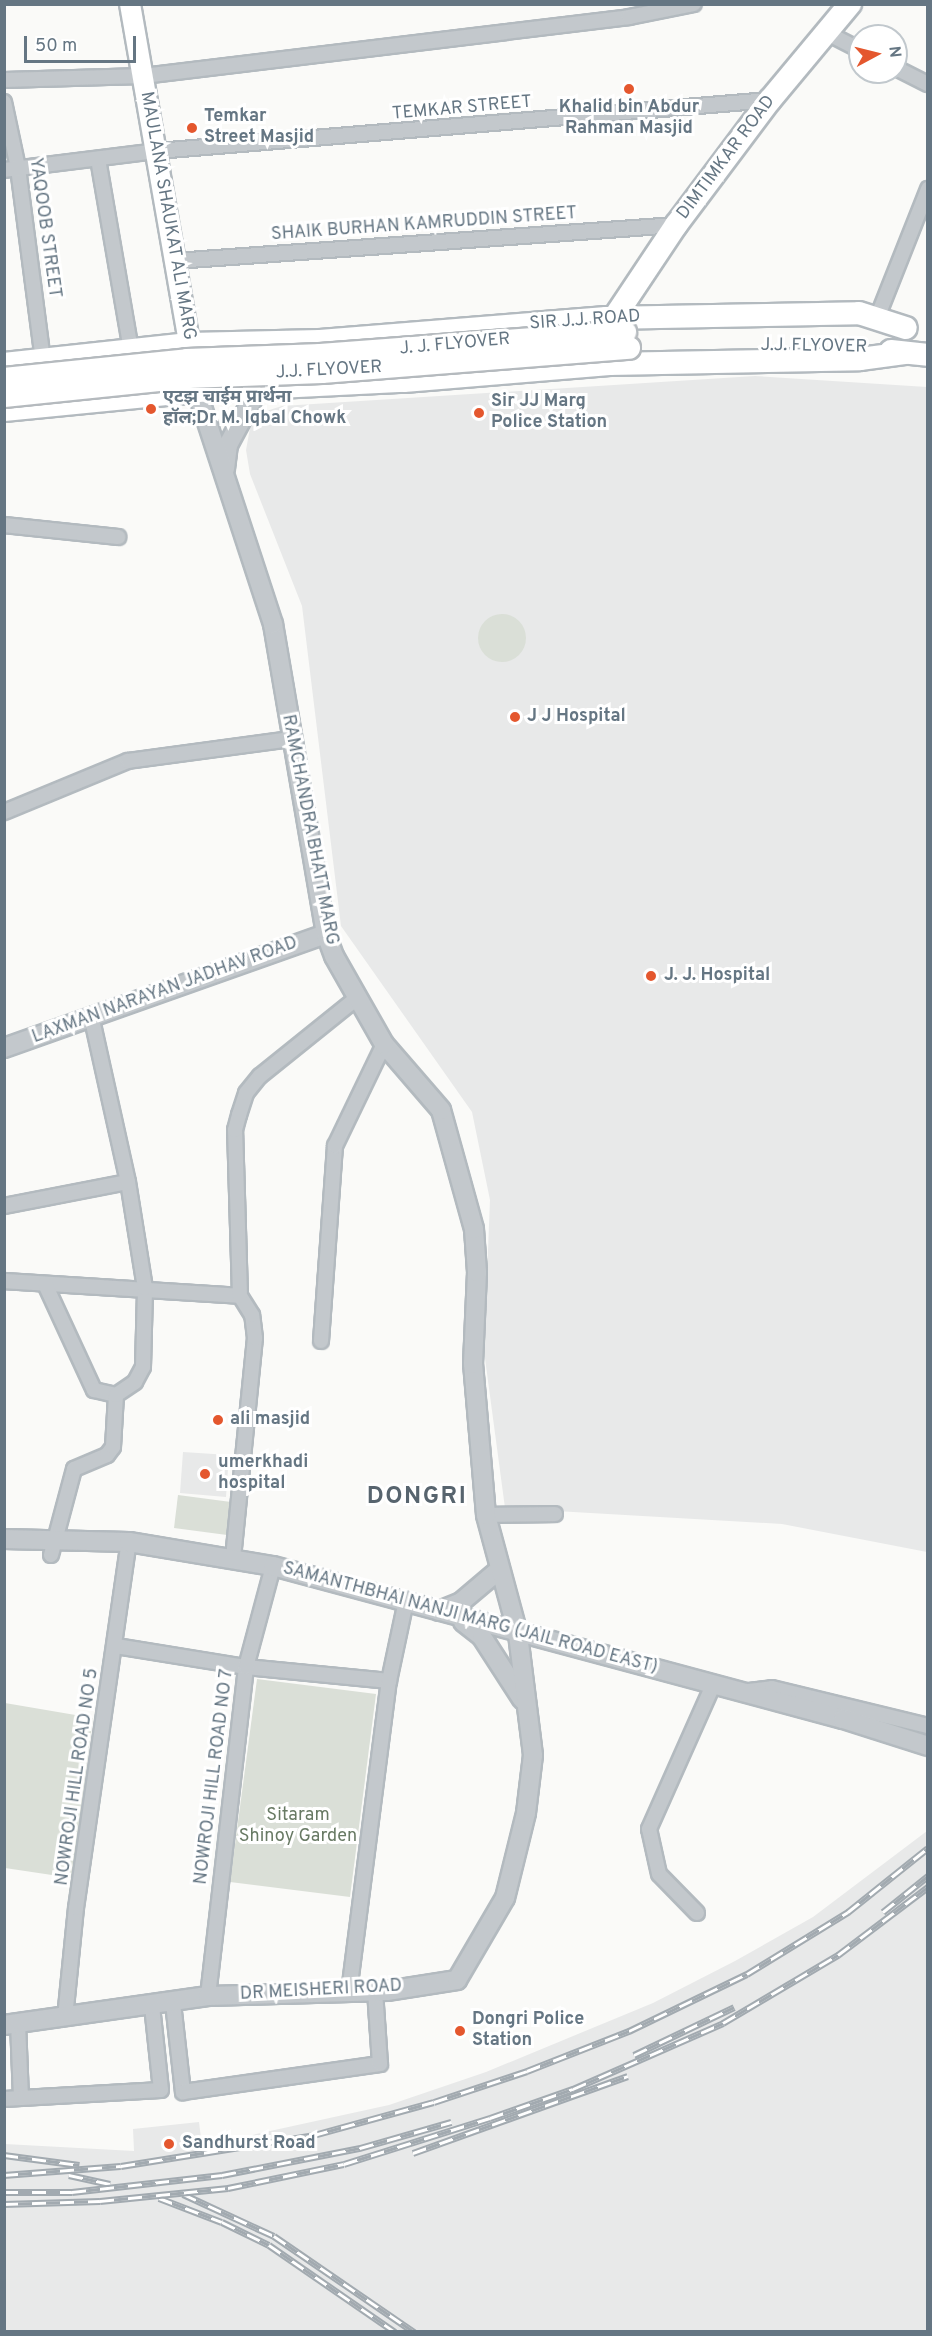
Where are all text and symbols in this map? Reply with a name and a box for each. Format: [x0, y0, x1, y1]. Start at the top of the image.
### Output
scale bar [27, 24, 140, 62]
north arrow [848, 24, 908, 84]
text: 50 m [35, 35, 77, 58]
text: N [883, 45, 905, 59]
marker: Khalid bin Abdur Rahman Masjid [622, 82, 636, 96]
street label: MAULANA SHAUKAT ALI MARG [134, 89, 200, 343]
street label: TEMKAR STREET [391, 92, 533, 126]
street label: DIMTIMKAR ROAD [673, 92, 781, 224]
place label: Khalid bin Abdur Rahman Masjid [558, 98, 700, 140]
place label: Temkar Street Masjid [204, 107, 314, 150]
marker: Temkar Street Masjid [185, 121, 199, 135]
street label: YAQOOB STREET [23, 156, 65, 300]
street label: SHAIK BURHAN KAMRUDDIN STREET [270, 204, 578, 246]
street label: SIR J.J. ROAD [529, 306, 641, 336]
street label: J. J. FLYOVER [399, 329, 511, 361]
street label: J.J. FLYOVER [760, 335, 868, 359]
street label: J.J. FLYOVER [275, 357, 383, 385]
place label: एटझ चाईम प्रार्थना हॉल;Dr M. Iqbal Chowk [163, 388, 346, 430]
place label: Sir JJ Marg Police Station [491, 392, 607, 434]
marker: एटझ चाईम प्रार्थना हॉल;Dr M. Iqbal Chowk [144, 402, 158, 416]
marker: Sir JJ Marg Police Station [472, 406, 486, 420]
place label: J J Hospital [527, 706, 626, 728]
marker: J J Hospital [508, 710, 522, 724]
street label: RAMCHANDRA BHATT MARG [276, 712, 342, 948]
street label: LAXMAN NARAYAN JADHAV ROAD [29, 933, 301, 1049]
place label: J. J. Hospital [664, 965, 770, 987]
marker: J. J. Hospital [642, 967, 660, 985]
place label: ali masjid [230, 1409, 310, 1431]
marker: ali masjid [211, 1413, 225, 1427]
place label: umerkhadi hospital [218, 1453, 308, 1496]
marker: umerkhadi hospital [196, 1465, 214, 1483]
district label: DONGRI [367, 1484, 467, 1512]
street label: SAMANTHBHAI NANJI MARG (JAIL ROAD EAST) [280, 1558, 660, 1680]
street label: NOWROJI HILL ROAD NO 5 [52, 1667, 104, 1887]
street label: NOWROJI HILL ROAD NO 7 [191, 1667, 239, 1887]
park label: Sitaram Shinoy Garden [239, 1806, 357, 1848]
street label: DR MEISHERI ROAD [239, 1976, 403, 2006]
place label: Dongri Police Station [472, 2010, 584, 2052]
marker: Dongri Police Station [453, 2024, 467, 2038]
place label: Sandhurst Road [182, 2133, 316, 2155]
marker: Sandhurst Road [160, 2135, 178, 2153]

